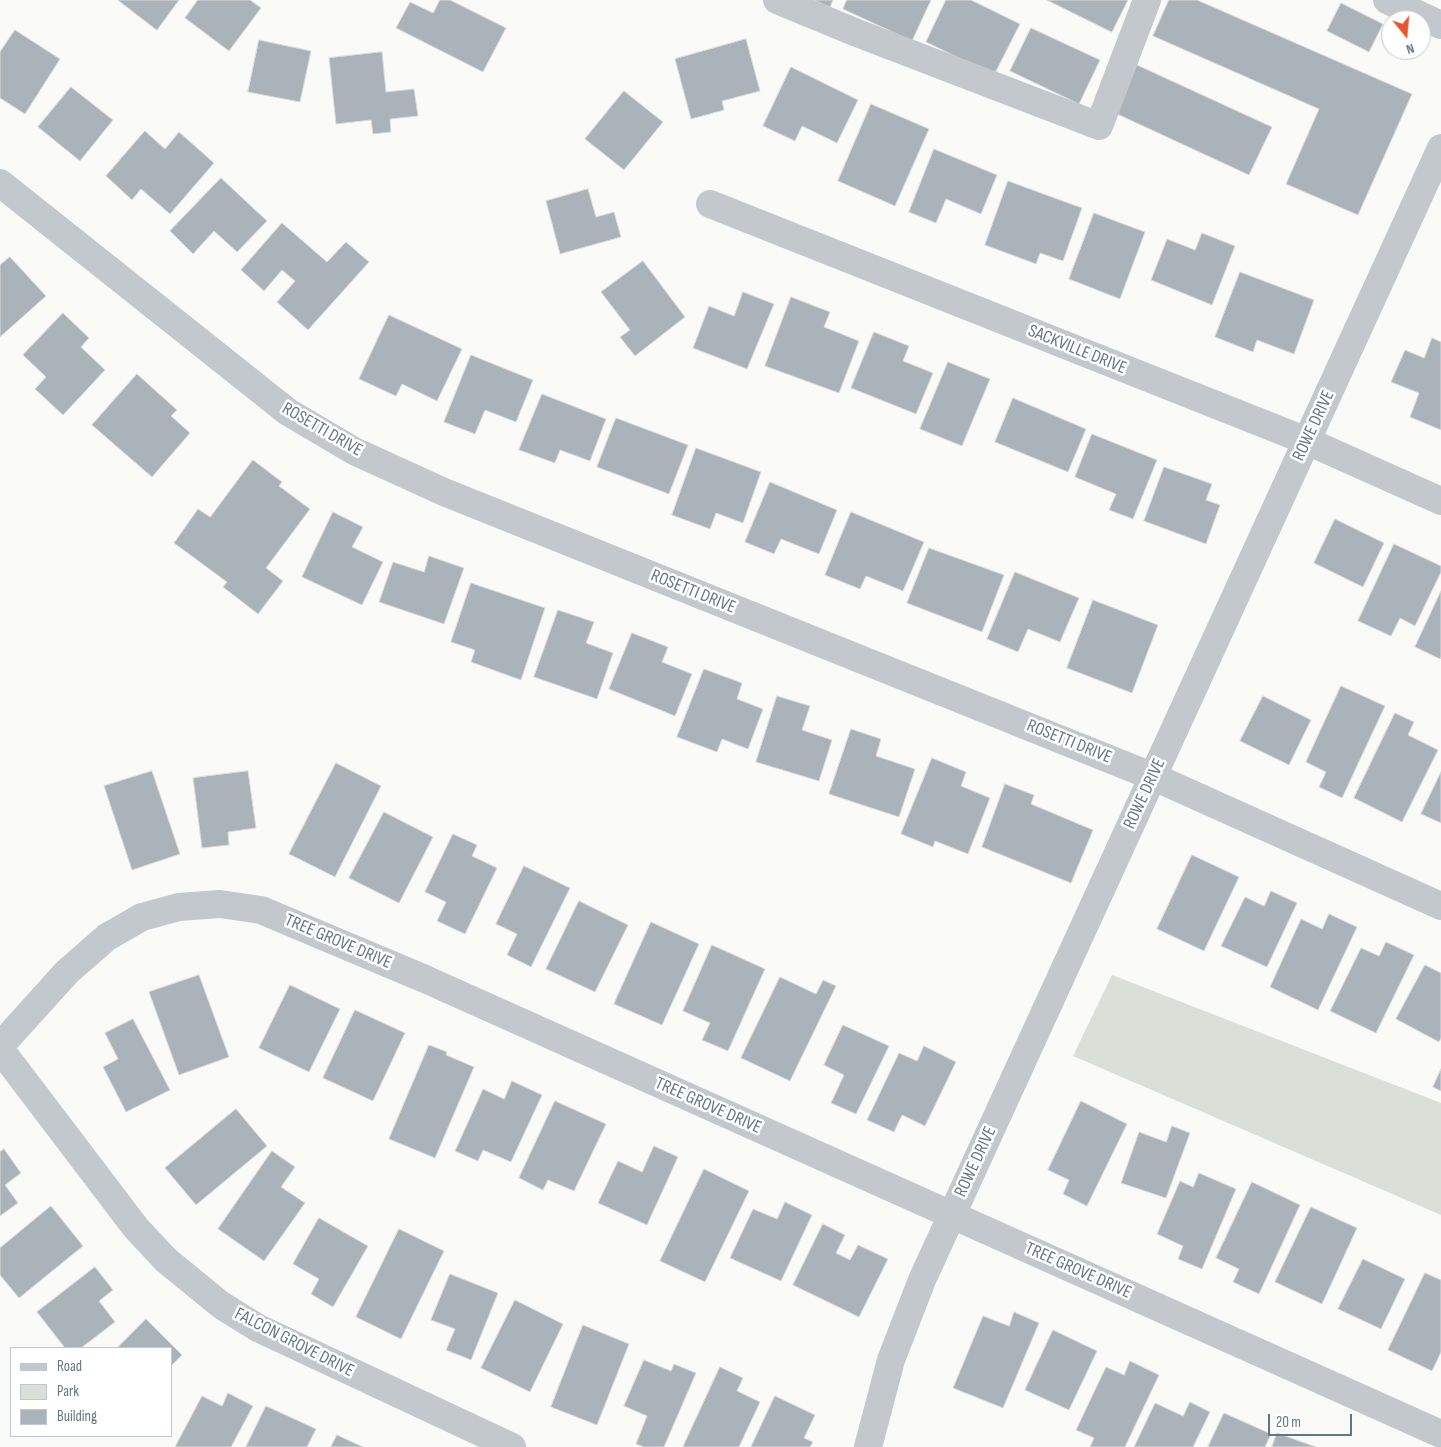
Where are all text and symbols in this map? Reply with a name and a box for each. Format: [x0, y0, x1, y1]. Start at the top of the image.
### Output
north arrow [1381, 10, 1431, 60]
text: N [1404, 40, 1416, 58]
street label: SACKVILLE DRIVE [1025, 320, 1129, 380]
street label: ROWE DRIVE [1288, 387, 1340, 465]
street label: ROSETTI DRIVE [278, 398, 366, 462]
street label: ROSETTI DRIVE [647, 565, 739, 619]
street label: ROSETTI DRIVE [1023, 715, 1115, 769]
street label: ROWE DRIVE [1119, 755, 1171, 833]
street label: TREE GROVE DRIVE [281, 910, 395, 974]
street label: TREE GROVE DRIVE [652, 1073, 764, 1139]
street label: ROWE DRIVE [950, 1123, 1002, 1201]
street label: TREE GROVE DRIVE [1022, 1238, 1134, 1304]
street label: FALCON GROVE DRIVE [231, 1304, 357, 1382]
legend [10, 1347, 172, 1437]
text: Road [57, 1357, 82, 1376]
text: Park [57, 1382, 79, 1401]
scale bar [1271, 1404, 1355, 1436]
text: Building [57, 1407, 97, 1426]
text: 20 m [1276, 1413, 1301, 1432]

